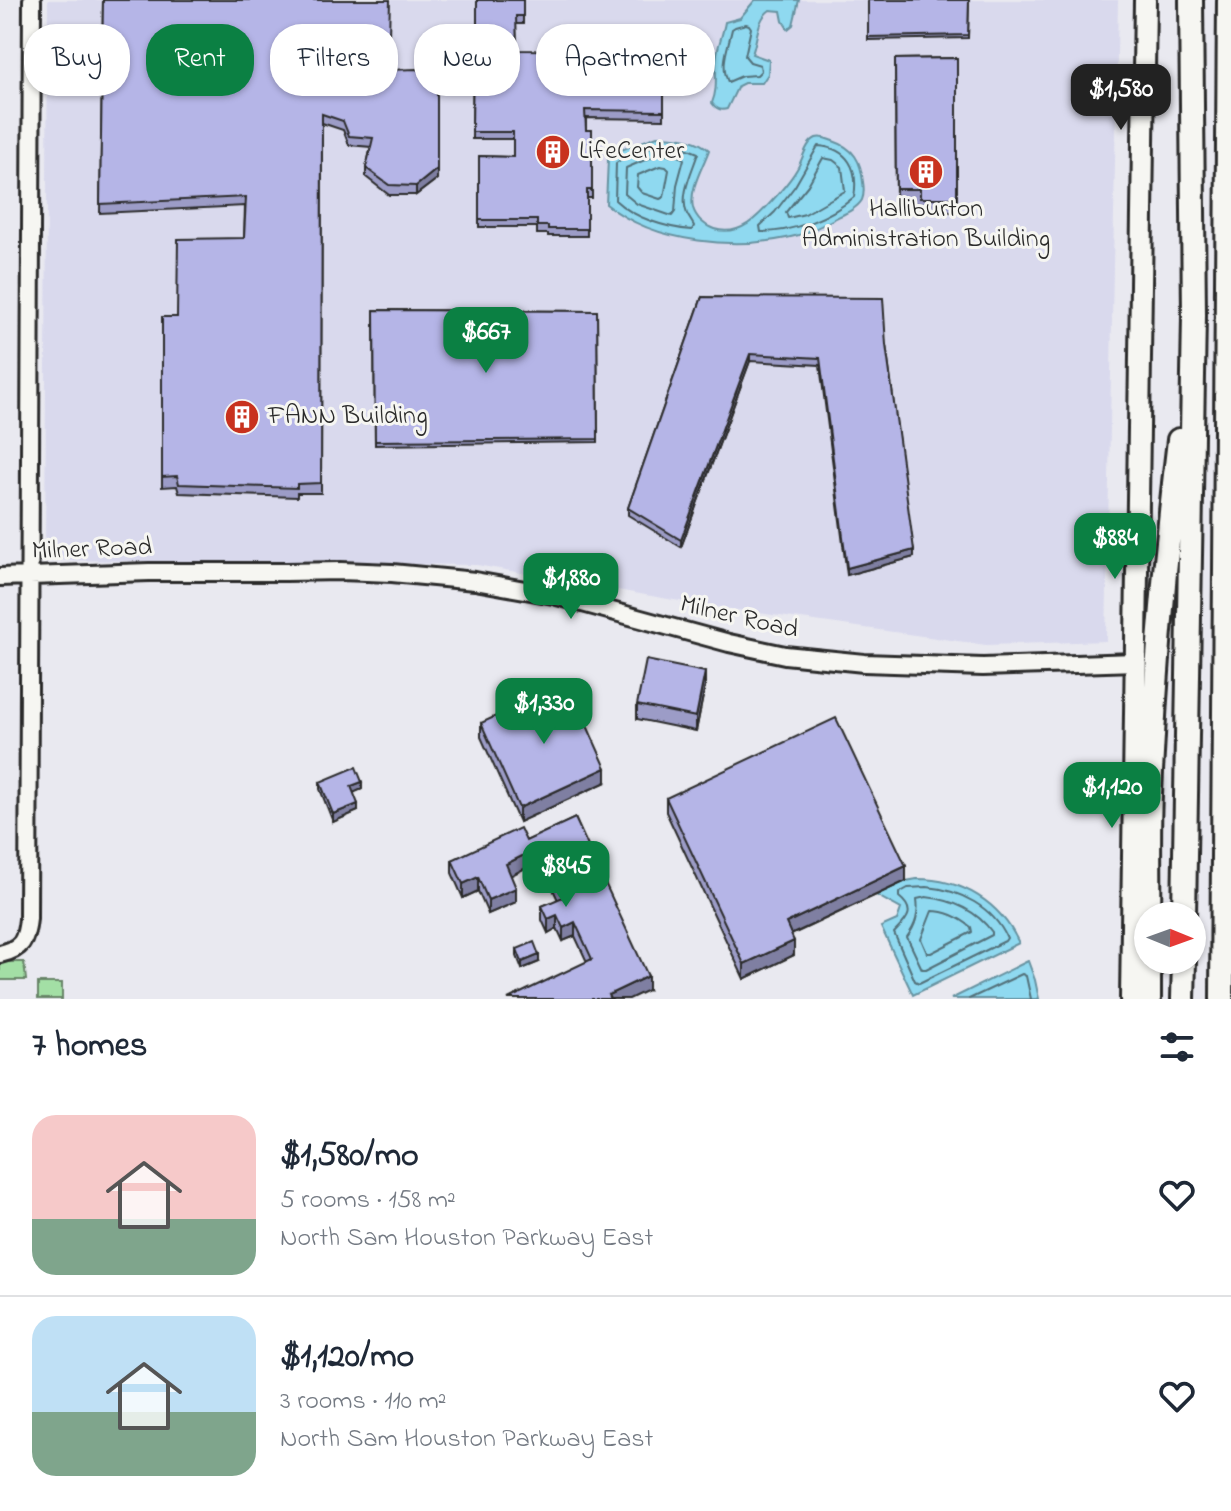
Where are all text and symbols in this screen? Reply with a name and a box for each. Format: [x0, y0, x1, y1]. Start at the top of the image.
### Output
chip: Buy [24, 24, 130, 96]
chip: Rent [146, 24, 254, 96]
chip: Filters [270, 24, 398, 96]
chip: New [414, 24, 520, 96]
chip: Apartment [536, 24, 715, 96]
pin: $1,580 [1056, 64, 1186, 132]
text: $1,580 [1089, 71, 1153, 109]
building icon: LifeCenter [534, 133, 572, 171]
place label: LifeCenter [579, 133, 685, 171]
building icon: Halliburton Administration Building [907, 153, 945, 191]
place label: Halliburton Administration Building [802, 191, 1050, 259]
pin: $667 [439, 307, 533, 375]
text: $667 [461, 314, 511, 352]
building icon: FANN Building [223, 398, 261, 436]
place label: FANN Building [267, 398, 428, 436]
pin: $884 [1068, 513, 1162, 581]
text: $884 [1092, 520, 1138, 558]
street label: Milner Road [31, 529, 153, 571]
pin: $1,880 [506, 553, 636, 621]
text: $1,880 [541, 560, 601, 598]
street label: Milner Road [676, 586, 802, 650]
pin: $1,330 [479, 678, 609, 746]
text: $1,330 [513, 685, 575, 723]
pin: $1,120 [1047, 762, 1177, 830]
text: $1,120 [1082, 769, 1142, 807]
pin: $845 [519, 841, 613, 909]
text: $845 [540, 848, 592, 886]
north arrow [1134, 902, 1206, 974]
map controls [1134, 902, 1206, 974]
text: 7 homes [32, 1022, 147, 1072]
icon: filters [1155, 1025, 1199, 1069]
text: $1,580/mo [280, 1132, 419, 1182]
icon: home [96, 1147, 192, 1243]
icon: heart [1155, 1173, 1199, 1217]
text: 5 rooms · 158 m² [280, 1182, 456, 1220]
text: North Sam Houston Parkway East [280, 1220, 653, 1258]
text: $1,120/mo [280, 1333, 414, 1383]
icon: home [96, 1348, 192, 1444]
icon: heart [1155, 1374, 1199, 1418]
text: 3 rooms · 110 m² [280, 1383, 446, 1421]
text: North Sam Houston Parkway East [280, 1421, 653, 1459]

